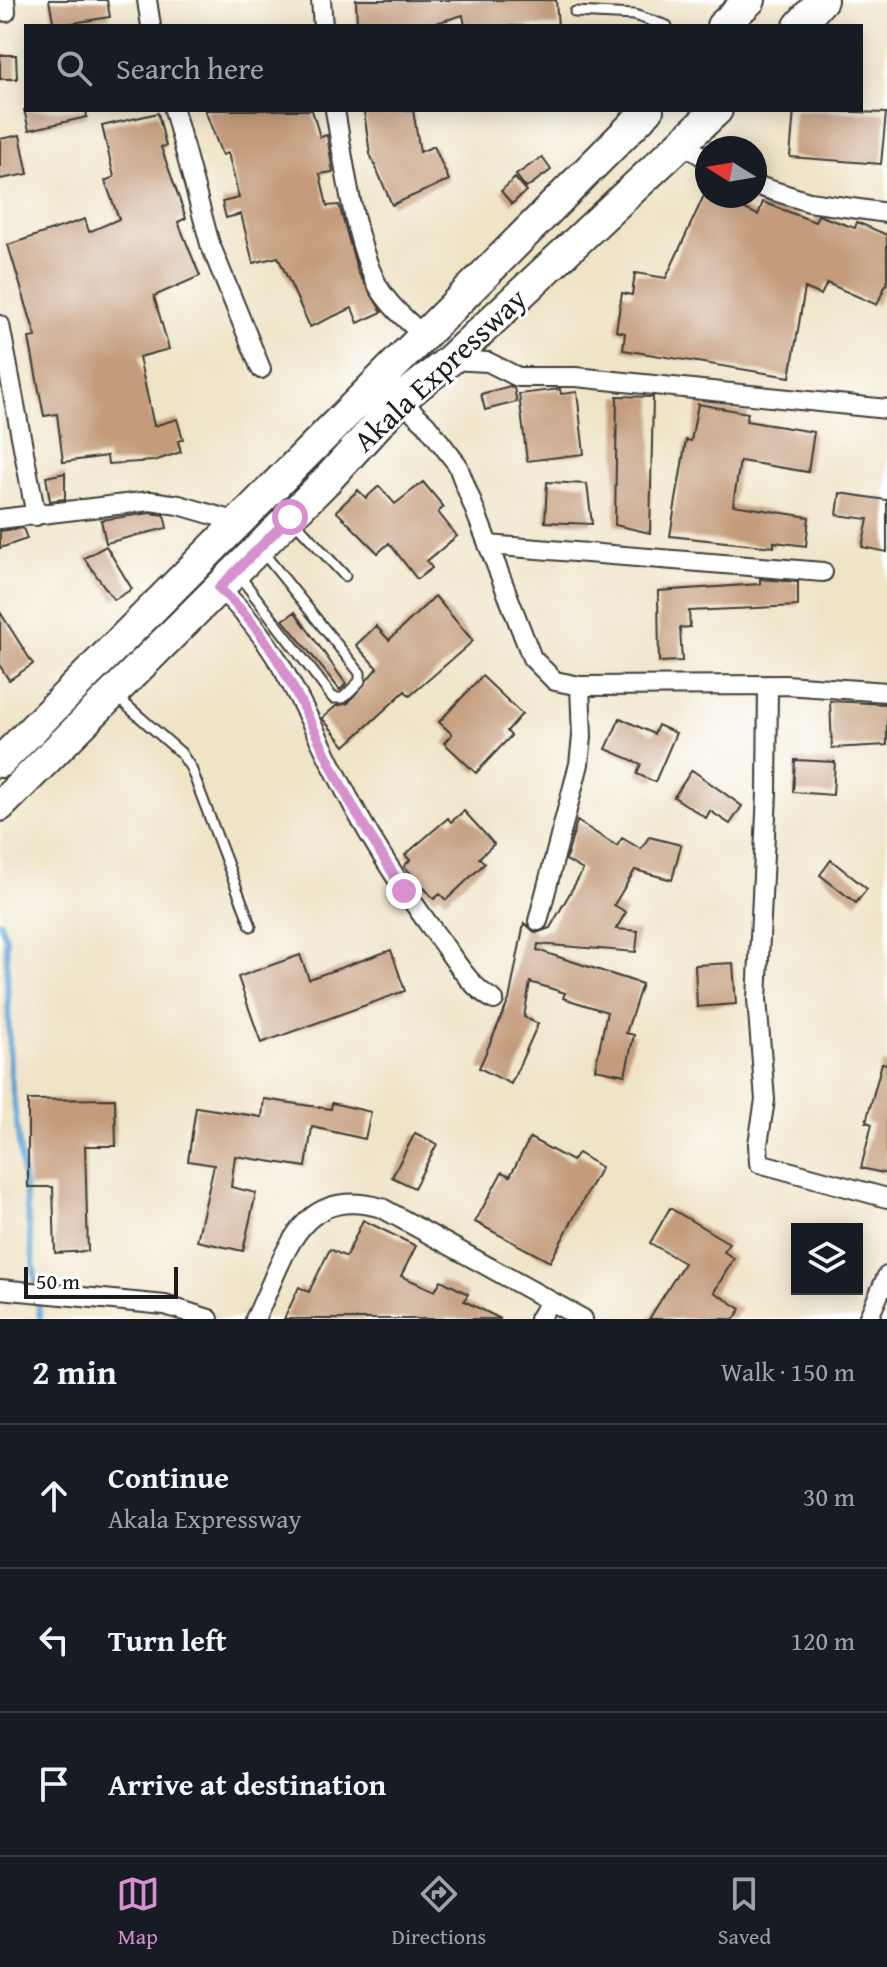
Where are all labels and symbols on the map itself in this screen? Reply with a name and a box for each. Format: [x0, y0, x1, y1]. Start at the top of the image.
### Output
north arrow [695, 136, 767, 208]
street label: Akala Expressway [343, 277, 536, 461]
route start [272, 499, 308, 535]
route end [386, 873, 422, 909]
scale bar [24, 1263, 178, 1299]

